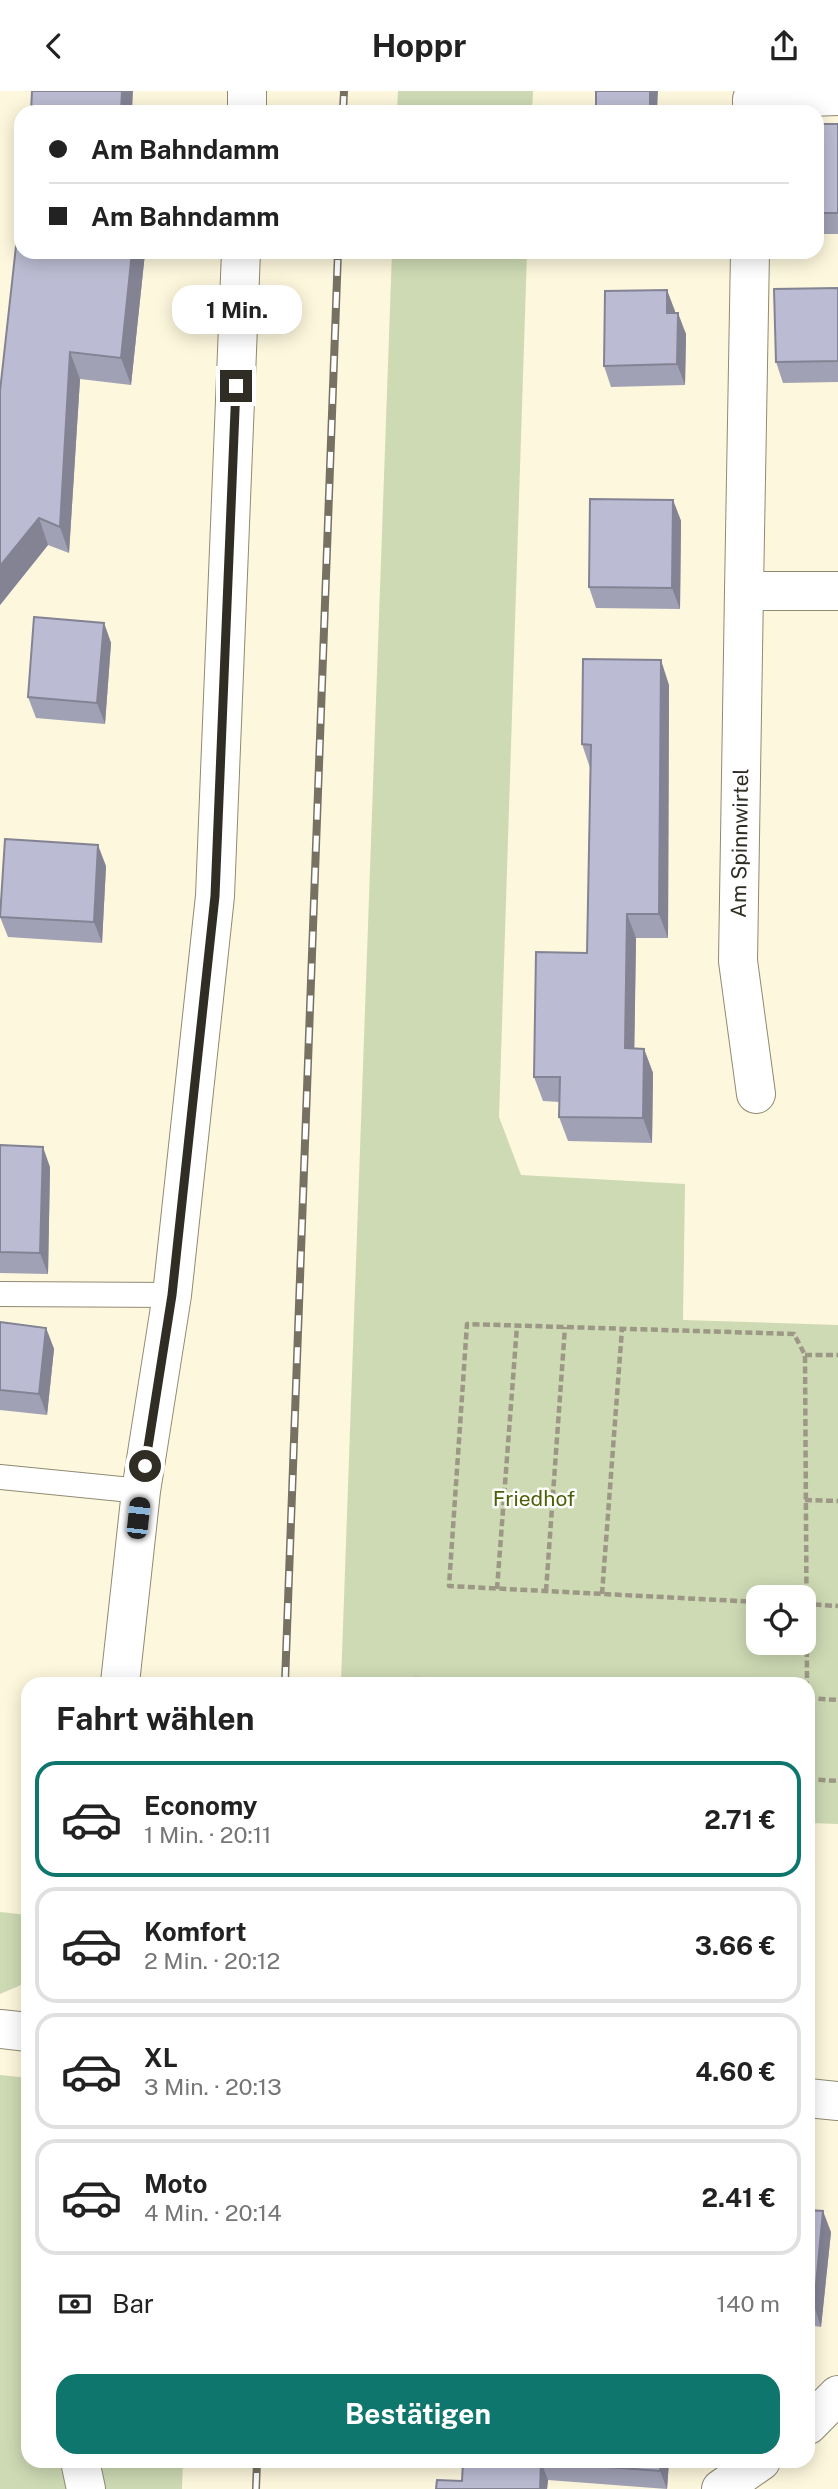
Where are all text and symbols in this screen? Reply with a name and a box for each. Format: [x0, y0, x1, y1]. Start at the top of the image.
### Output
icon: back [35, 27, 73, 65]
text: Hoppr [372, 27, 466, 64]
icon: share [765, 27, 803, 65]
text: Am Bahndamm [91, 134, 280, 165]
text: Am Bahndamm [91, 201, 280, 232]
callout: 1 Min. [171, 285, 301, 334]
text: 1 Min. [206, 296, 268, 323]
route end [220, 370, 252, 402]
street label: Am Spinnwirtel [726, 768, 753, 918]
route start [129, 1450, 161, 1482]
park label: Friedhof [493, 1486, 575, 1511]
car [126, 1496, 151, 1540]
map controls [746, 1585, 816, 1655]
button: locate [746, 1585, 816, 1655]
text: Fahrt wählen [56, 1700, 255, 1737]
icon: car [60, 1788, 123, 1851]
text: Economy [144, 1790, 257, 1821]
text: 2.71 € [704, 1804, 776, 1835]
text: 1 Min. · 20:11 [144, 1821, 271, 1848]
icon: car [60, 1914, 123, 1977]
text: Komfort [144, 1916, 246, 1947]
text: 3.66 € [695, 1930, 776, 1961]
text: 2 Min. · 20:12 [144, 1947, 280, 1974]
icon: car [60, 2040, 123, 2103]
text: XL [144, 2042, 178, 2073]
text: 4.60 € [695, 2056, 776, 2087]
text: 3 Min. · 20:13 [144, 2073, 282, 2100]
icon: car [60, 2166, 123, 2229]
text: Moto [144, 2168, 207, 2199]
text: 2.41 € [702, 2182, 776, 2213]
text: 4 Min. · 20:14 [144, 2199, 282, 2226]
icon: cash [56, 2285, 94, 2323]
text: Bar [112, 2288, 154, 2319]
text: 140 m [717, 2290, 780, 2317]
button: Bestätigen [56, 2374, 780, 2454]

